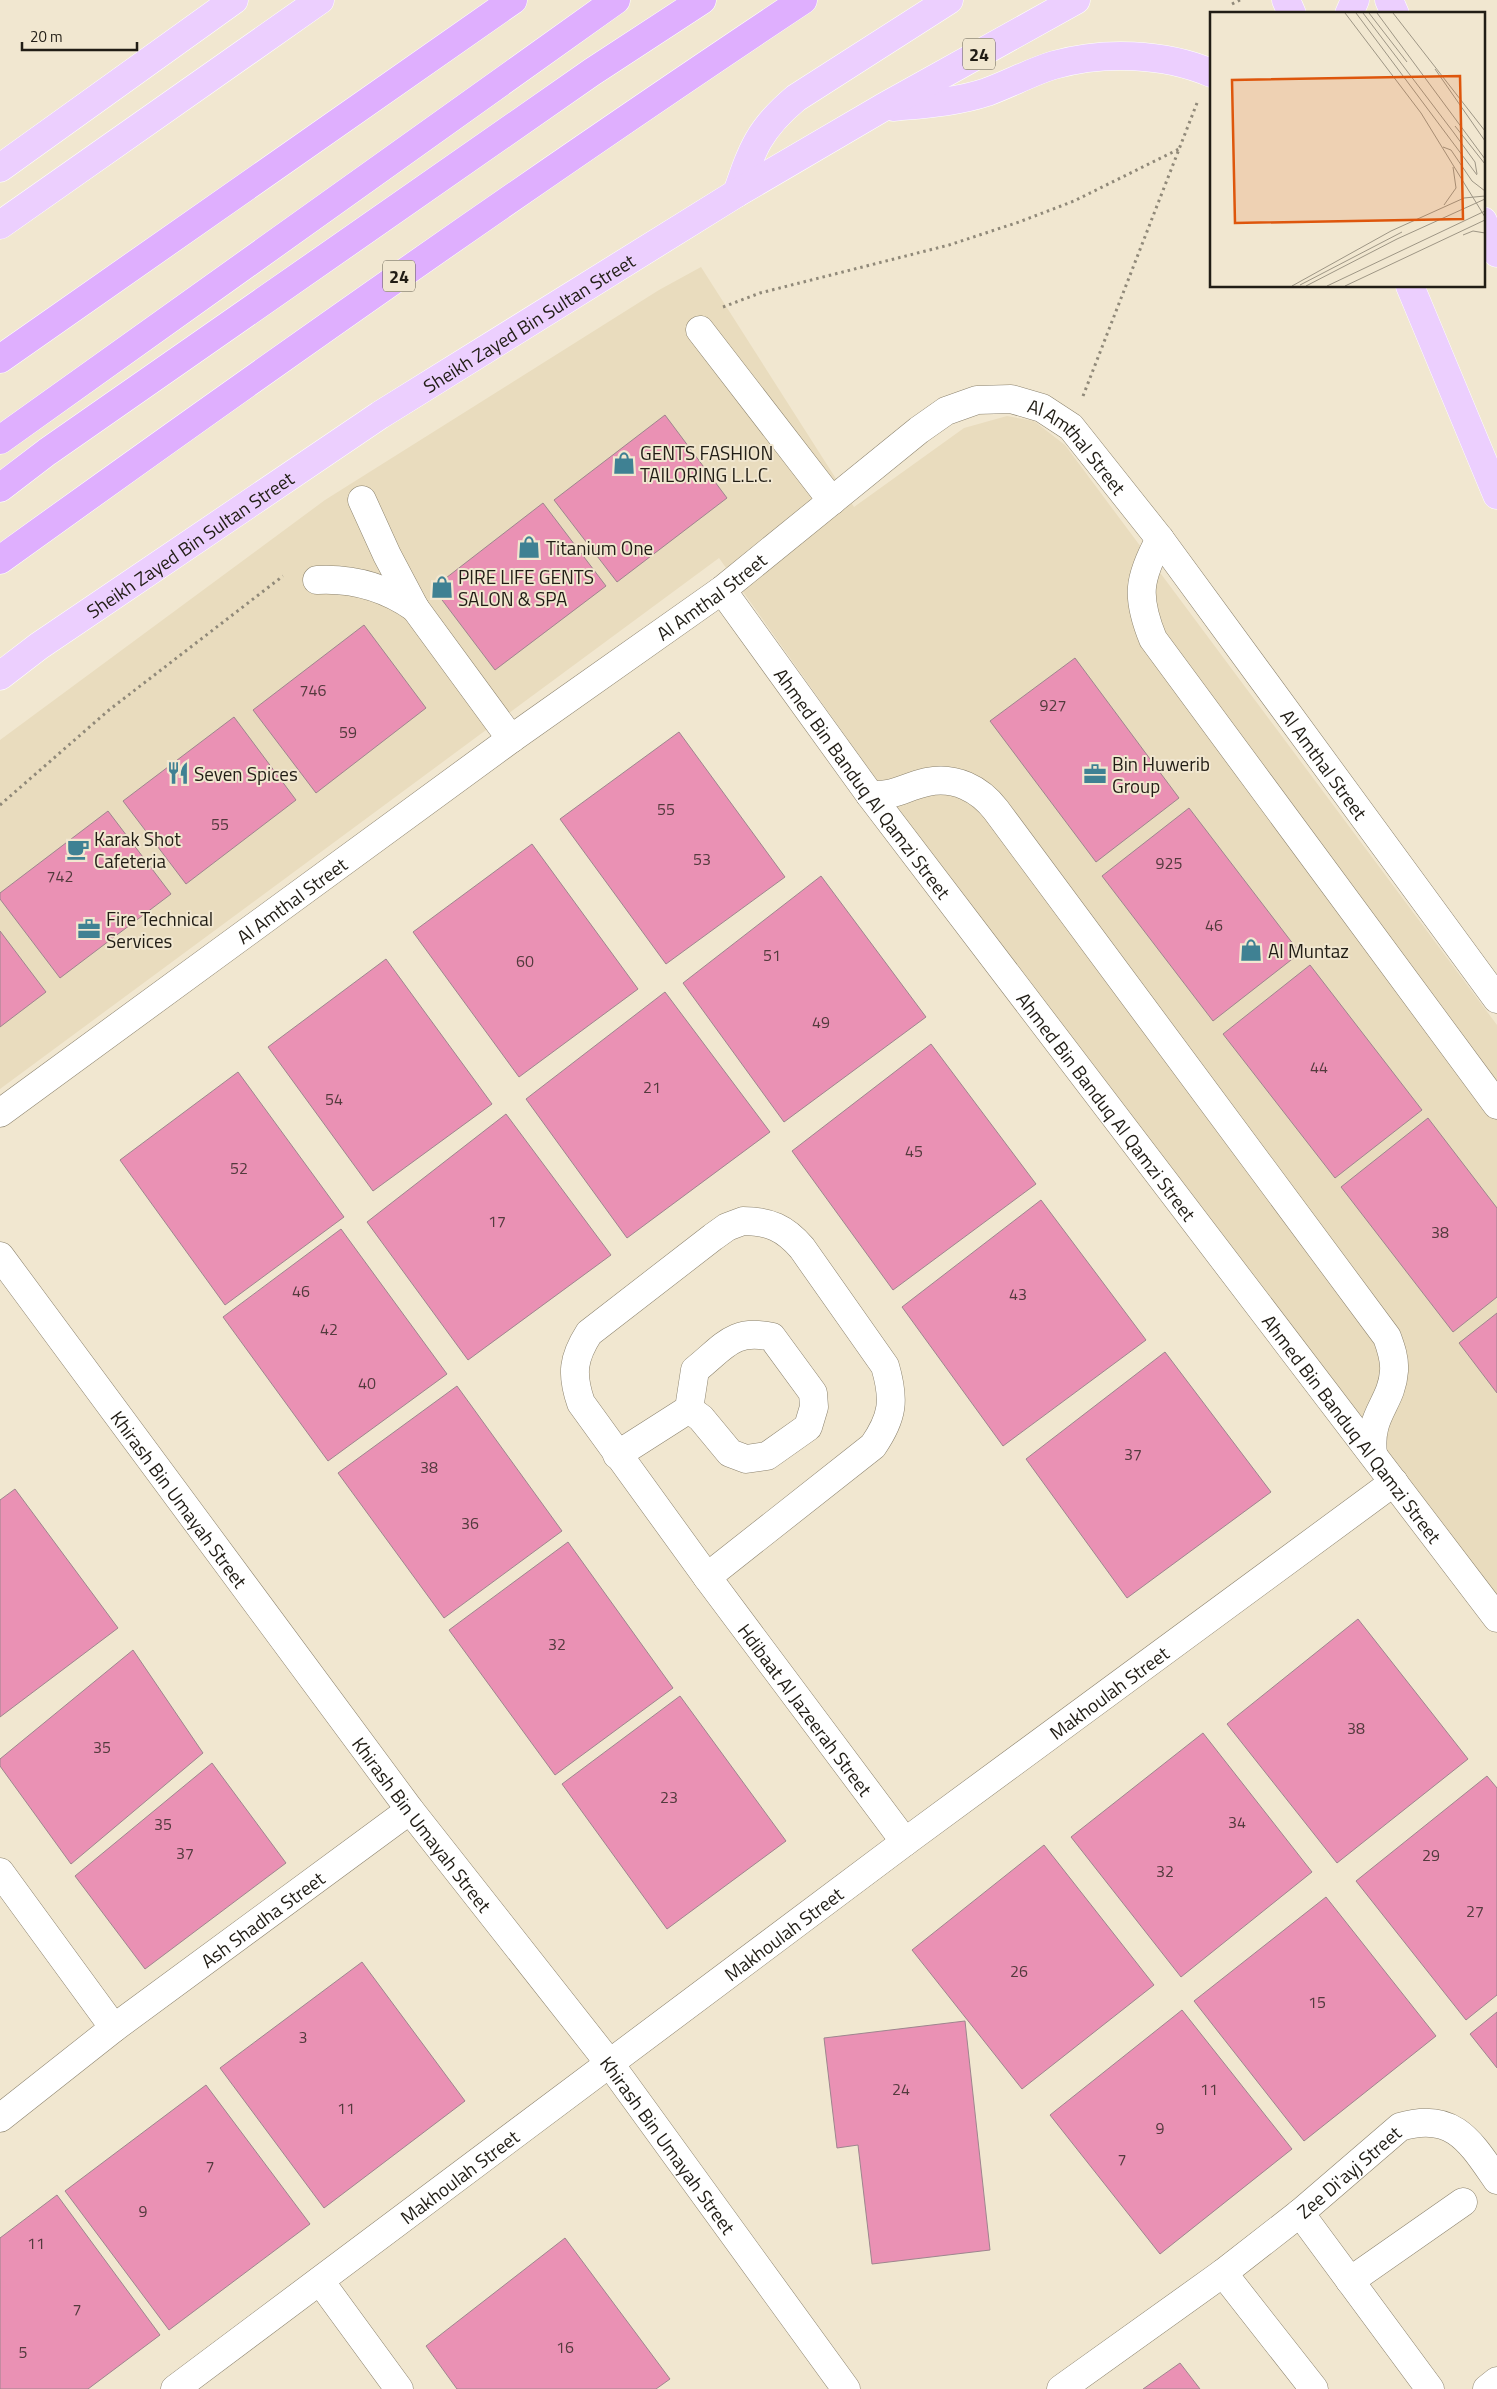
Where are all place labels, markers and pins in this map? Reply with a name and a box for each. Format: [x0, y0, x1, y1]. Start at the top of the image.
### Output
place label: GENTS FASHION TAILORING L.L.C. [640, 438, 773, 489]
shop icon: GENTS FASHION TAILORING L.L.C. [611, 450, 637, 476]
place label: Titanium One [546, 533, 653, 562]
shop icon: Titanium One [516, 534, 542, 560]
place label: PIRE LIFE GENTS SALON & SPA [458, 562, 594, 613]
shop icon: PIRE LIFE GENTS SALON & SPA [429, 574, 455, 600]
place label: Bin Huwerib Group [1112, 749, 1210, 800]
place label: Seven Spices [194, 759, 298, 788]
restaurant icon: Seven Spices [165, 760, 191, 786]
office icon: Bin Huwerib Group [1082, 761, 1108, 787]
place label: Karak Shot Cafeteria [94, 824, 181, 875]
cafe icon: Karak Shot Cafeteria [65, 836, 91, 862]
place label: Fire Technical Services [106, 904, 213, 955]
office icon: Fire Technical Services [76, 916, 102, 942]
place label: Al Muntaz [1268, 936, 1349, 965]
shop icon: Al Muntaz [1238, 937, 1264, 963]

